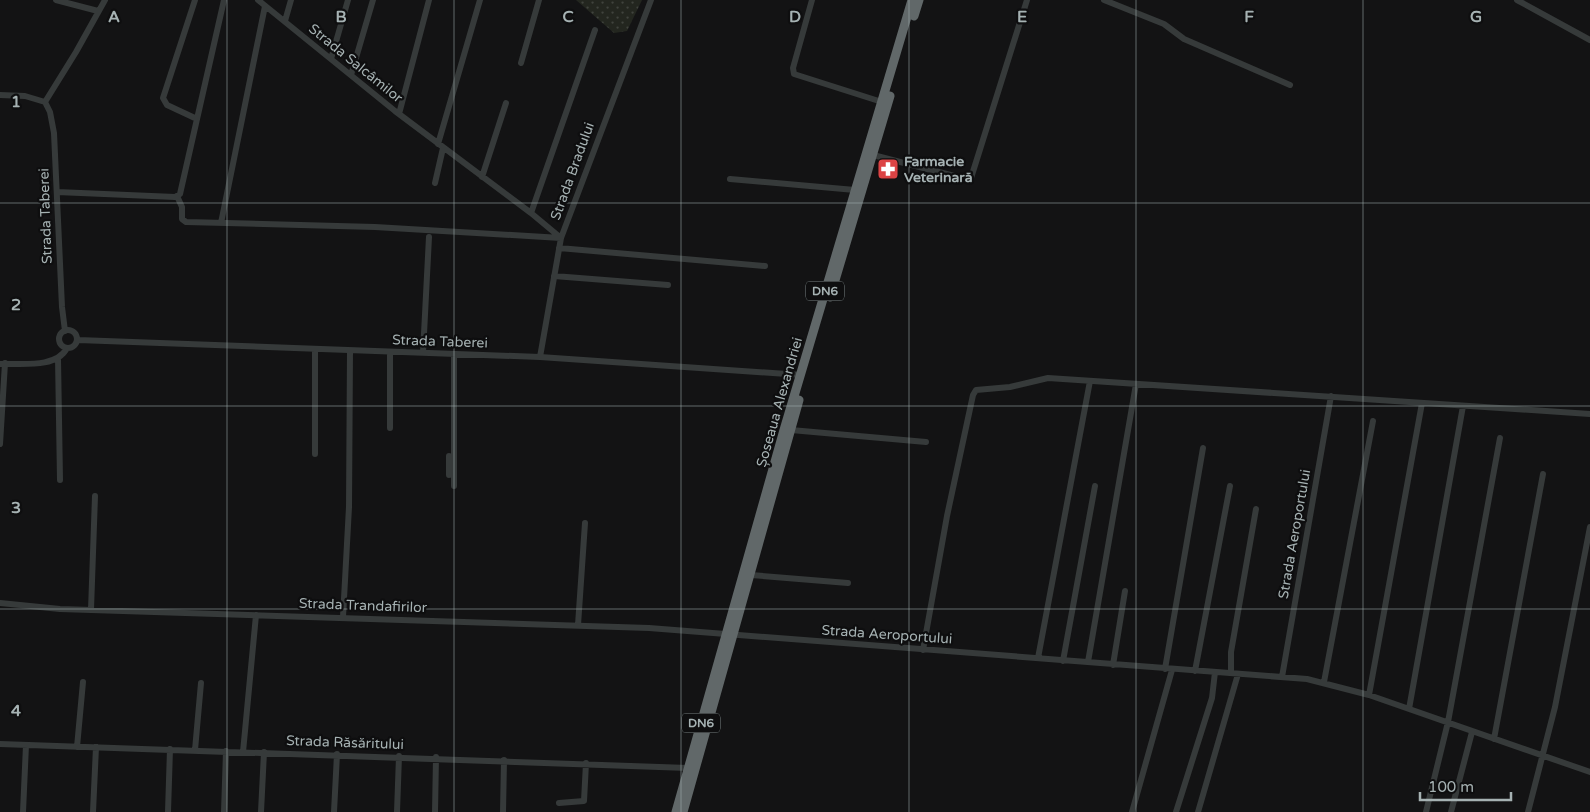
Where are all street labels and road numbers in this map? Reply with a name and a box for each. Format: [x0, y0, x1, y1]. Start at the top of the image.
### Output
street label: Strada Salcâmilor [305, 20, 407, 107]
street label: Strada Bradului [547, 120, 598, 222]
street label: Strada Taberei [35, 168, 56, 264]
road number: DN6 [806, 282, 844, 300]
street label: Strada Taberei [392, 331, 488, 352]
street label: Șoseaua Alexandriei [753, 335, 806, 469]
street label: Strada Aeroportului [1275, 468, 1314, 600]
street label: Strada Trandafirilor [299, 595, 428, 616]
street label: Strada Aeroportului [821, 621, 953, 648]
road number: DN6 [682, 714, 720, 732]
street label: Strada Răsăritului [286, 732, 404, 753]

